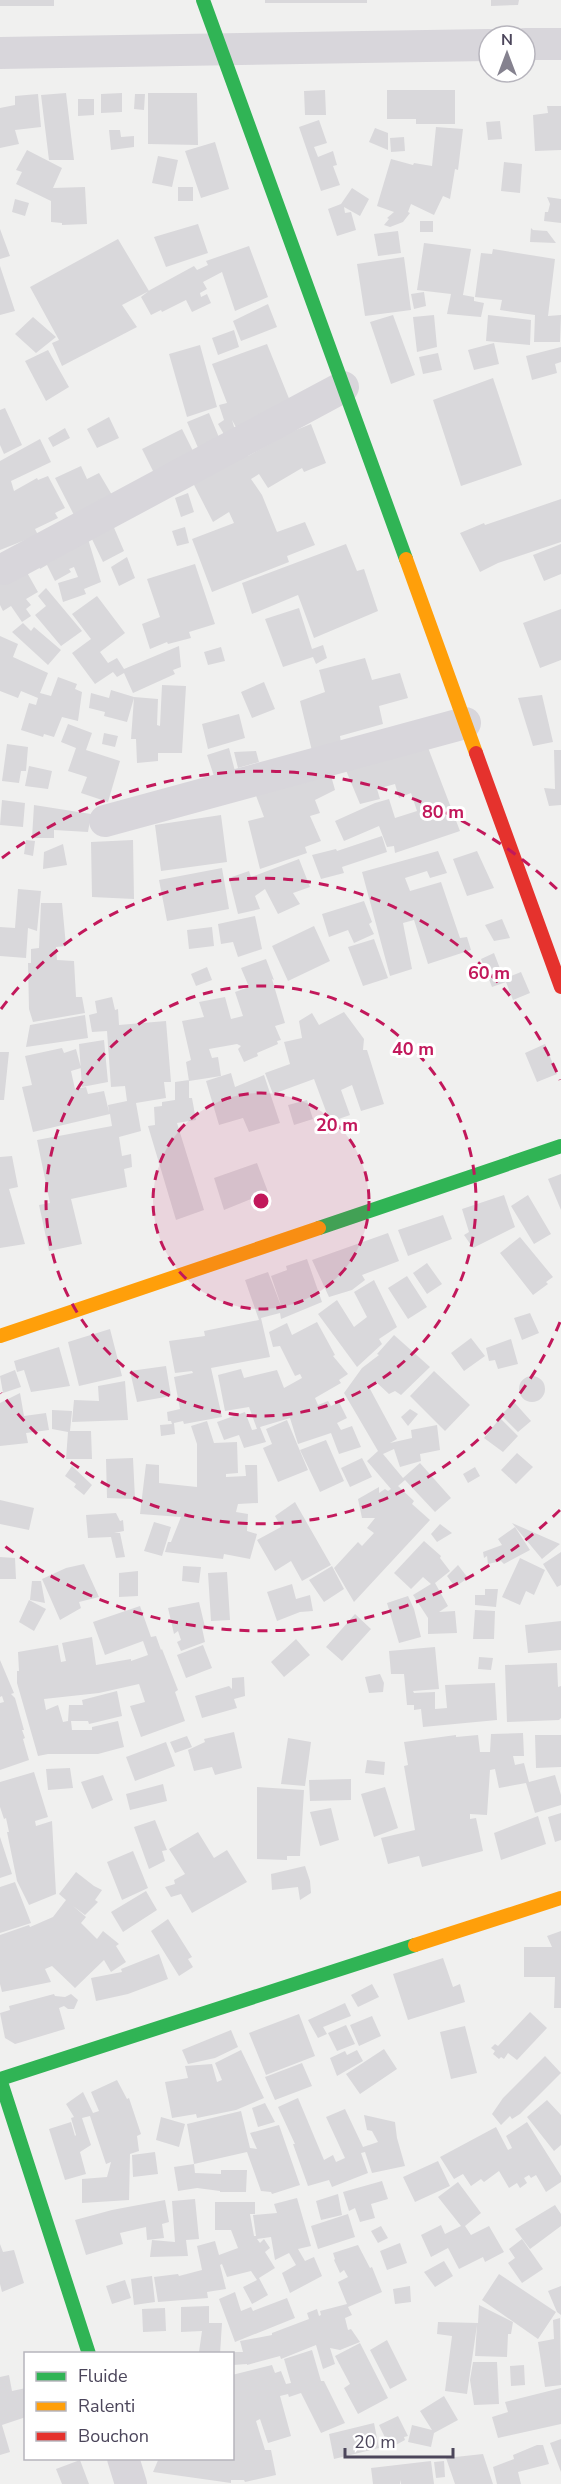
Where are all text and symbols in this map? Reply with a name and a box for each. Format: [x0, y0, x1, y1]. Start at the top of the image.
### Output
north arrow [477, 24, 537, 84]
text: N [501, 29, 513, 51]
text: 80 m [422, 800, 464, 824]
text: 60 m [468, 961, 510, 985]
text: 40 m [392, 1037, 434, 1061]
text: 20 m [316, 1113, 358, 1137]
centre of rings [251, 1191, 271, 1211]
legend [24, 2352, 234, 2460]
text: Fluide [78, 2364, 128, 2388]
text: Ralenti [78, 2394, 135, 2418]
scale bar [345, 2421, 453, 2459]
text: Bouchon [78, 2424, 149, 2448]
text: 20 m [354, 2430, 396, 2454]

